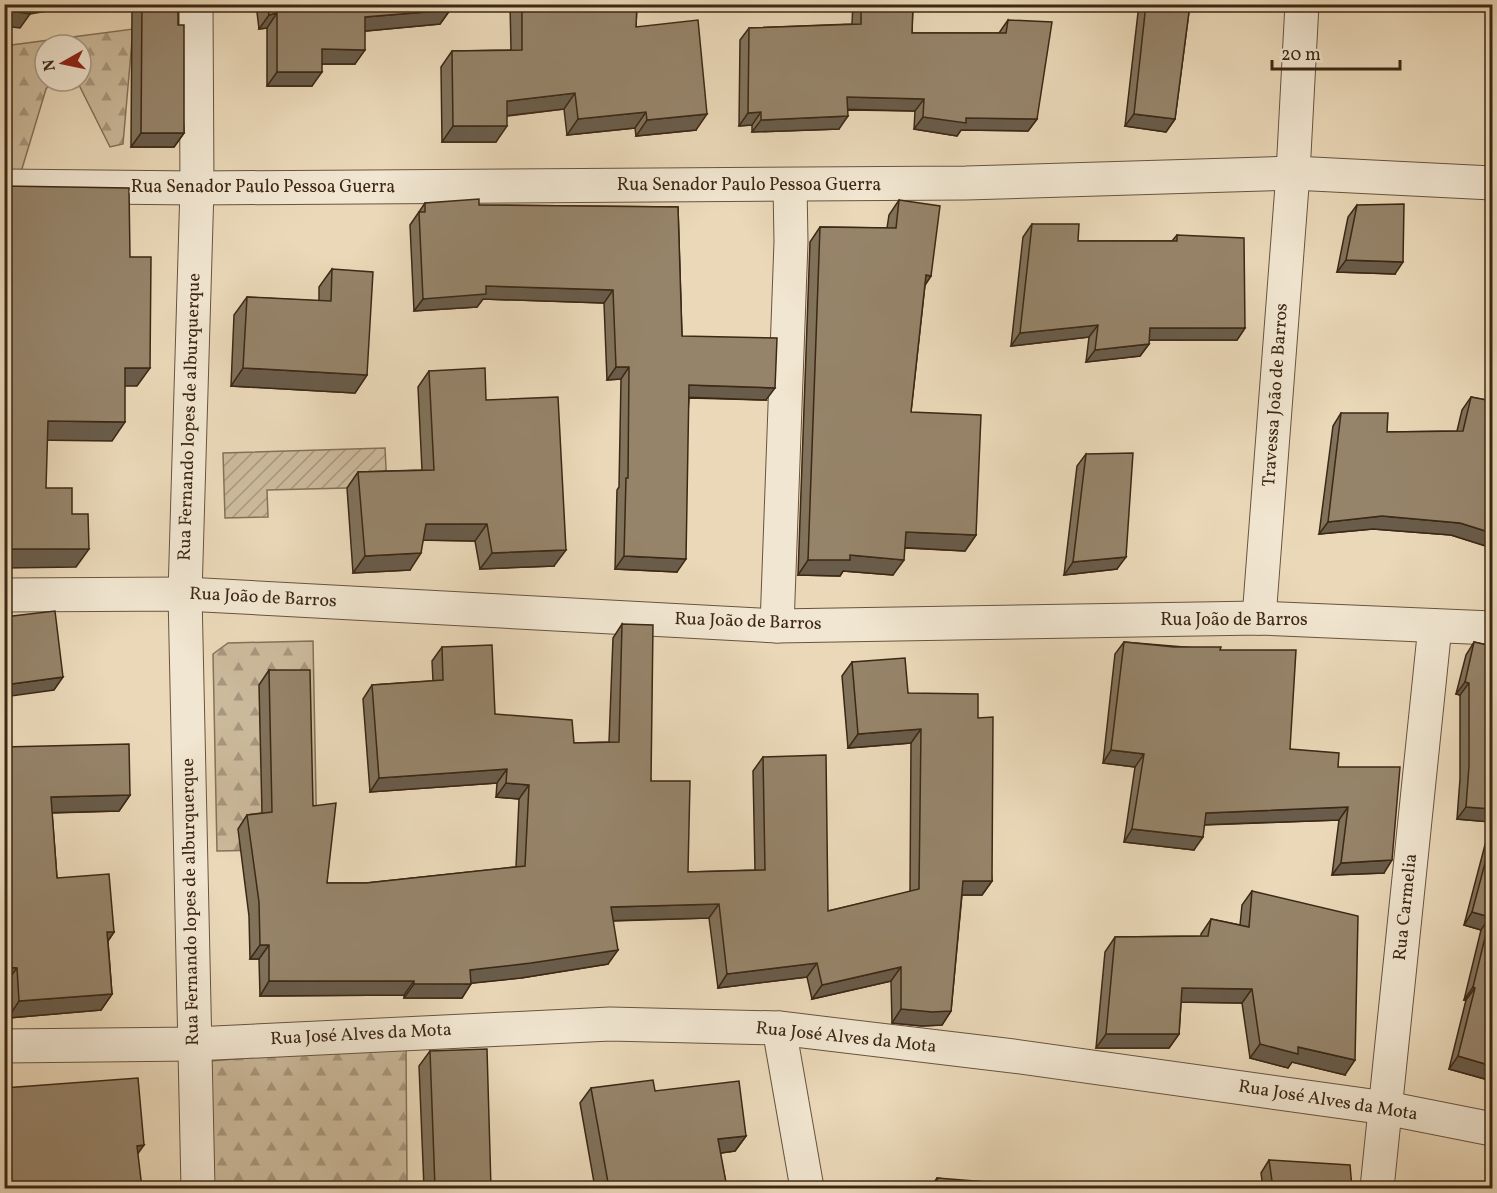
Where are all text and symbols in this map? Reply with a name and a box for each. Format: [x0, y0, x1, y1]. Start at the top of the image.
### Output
north arrow [33, 33, 93, 93]
scale bar [1272, 33, 1400, 71]
text: 20 m [1281, 43, 1321, 68]
text: N [38, 57, 62, 72]
street label: Rua Senador Paulo Pessoa Guerra [617, 173, 881, 198]
street label: Rua Senador Paulo Pessoa Guerra [131, 175, 395, 200]
street label: Rua Fernando lopes de alburquerque [172, 273, 208, 561]
street label: Travessa João de Barros [1257, 302, 1295, 488]
street label: Rua João de Barros [189, 582, 337, 614]
street label: Rua João de Barros [674, 607, 822, 637]
street label: Rua João de Barros [1160, 608, 1308, 633]
street label: Rua Fernando lopes de alburquerque [176, 758, 206, 1046]
street label: Rua Carmelia [1388, 852, 1424, 962]
street label: Rua José Alves da Mota [754, 1016, 938, 1060]
street label: Rua José Alves da Mota [270, 1018, 452, 1052]
street label: Rua José Alves da Mota [1236, 1074, 1420, 1128]

